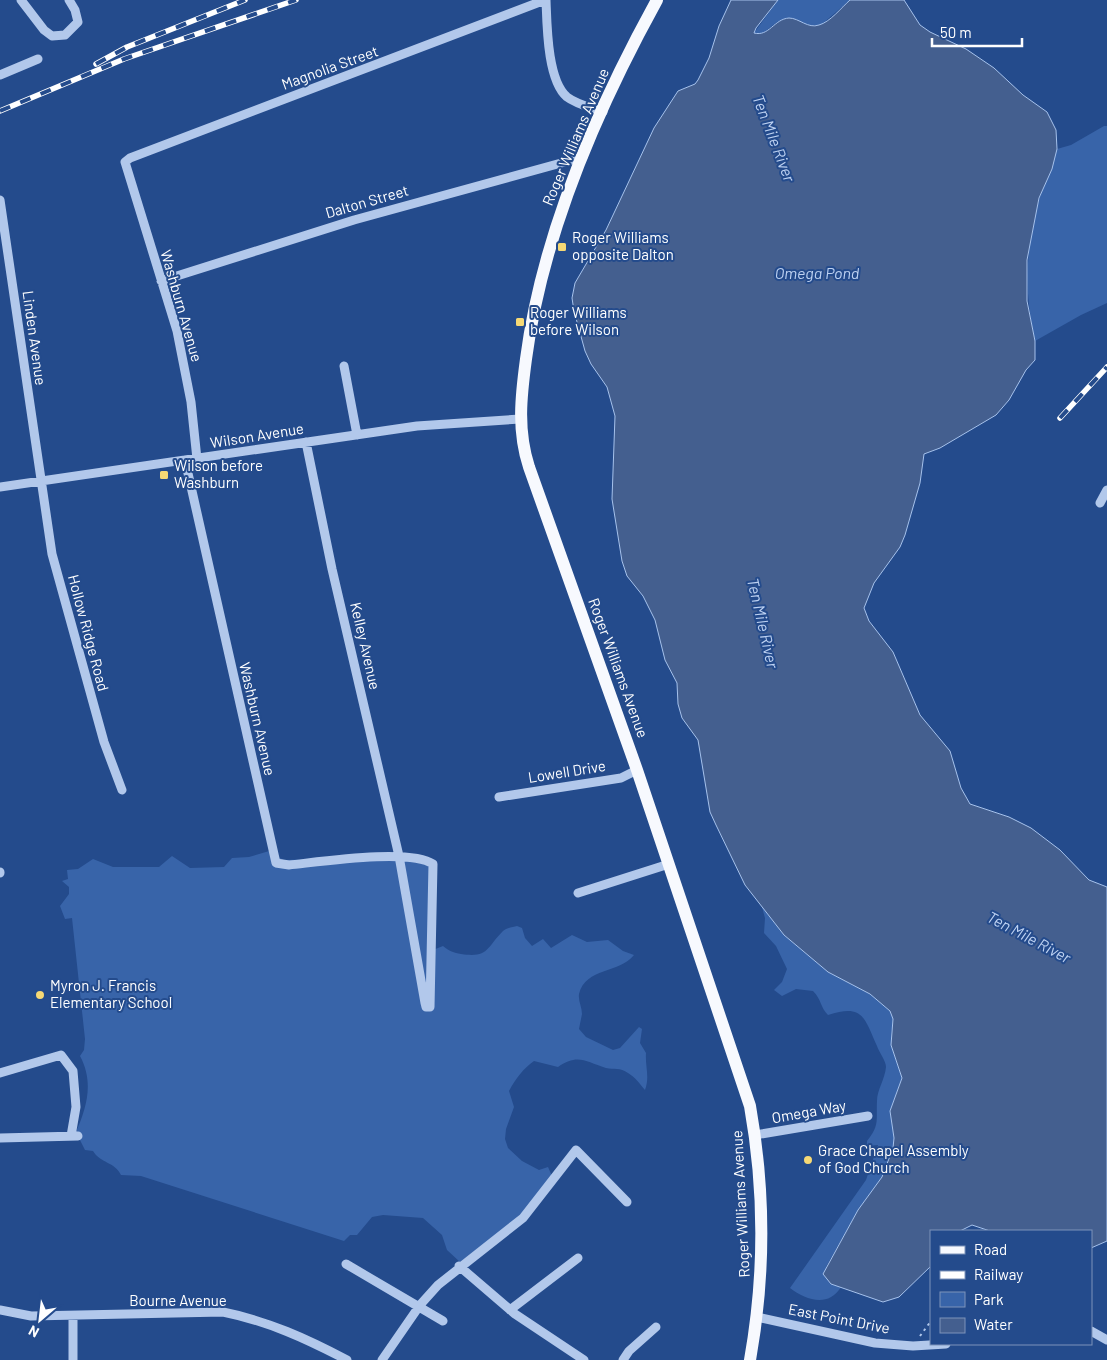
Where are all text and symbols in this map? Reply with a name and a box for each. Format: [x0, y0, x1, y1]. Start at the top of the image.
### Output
scale bar [932, 15, 1022, 47]
text: 50 m [940, 23, 972, 41]
street label: Magnolia Street [279, 41, 380, 93]
street label: Roger Williams Avenue [538, 65, 612, 208]
water label: Ten Mile River [749, 91, 800, 185]
street label: Dalton Street [323, 181, 410, 222]
place label: Roger Williams opposite Dalton [572, 228, 674, 263]
marker: Roger Williams opposite Dalton [556, 241, 568, 253]
street label: Washburn Avenue [157, 248, 207, 364]
water label: Omega Pond [775, 263, 860, 282]
street label: Linden Avenue [19, 289, 51, 386]
place label: Roger Williams before Wilson [530, 303, 627, 338]
marker: Roger Williams before Wilson [514, 316, 526, 328]
street label: Wilson Avenue [209, 419, 305, 451]
place label: Wilson before Washburn [174, 456, 263, 491]
marker: Wilson before Washburn [158, 469, 170, 481]
street label: Hollow Ridge Road [65, 572, 113, 693]
water label: Ten Mile River [744, 576, 783, 671]
street label: Roger Williams Avenue [585, 595, 653, 740]
street label: Kelley Avenue [347, 600, 385, 691]
street label: Washburn Avenue [236, 660, 280, 777]
street label: Lowell Drive [527, 756, 607, 786]
water label: Ten Mile River [984, 907, 1075, 967]
place label: Myron J. Francis Elementary School [50, 976, 172, 1011]
marker: Myron J. Francis Elementary School [34, 989, 46, 1001]
street label: Omega Way [770, 1096, 848, 1126]
street label: Roger Williams Avenue [727, 1130, 753, 1278]
place label: Grace Chapel Assembly of God Church [818, 1141, 969, 1176]
marker: Grace Chapel Assembly of God Church [802, 1154, 814, 1166]
legend [930, 1230, 1092, 1345]
text: Road [974, 1240, 1007, 1258]
text: Railway [974, 1265, 1023, 1283]
text: Park [974, 1290, 1004, 1308]
street label: Bourne Avenue [129, 1291, 227, 1309]
north arrow [15, 1295, 65, 1345]
street label: East Point Drive [787, 1299, 891, 1337]
text: Water [974, 1315, 1013, 1333]
text: N [26, 1322, 42, 1342]

